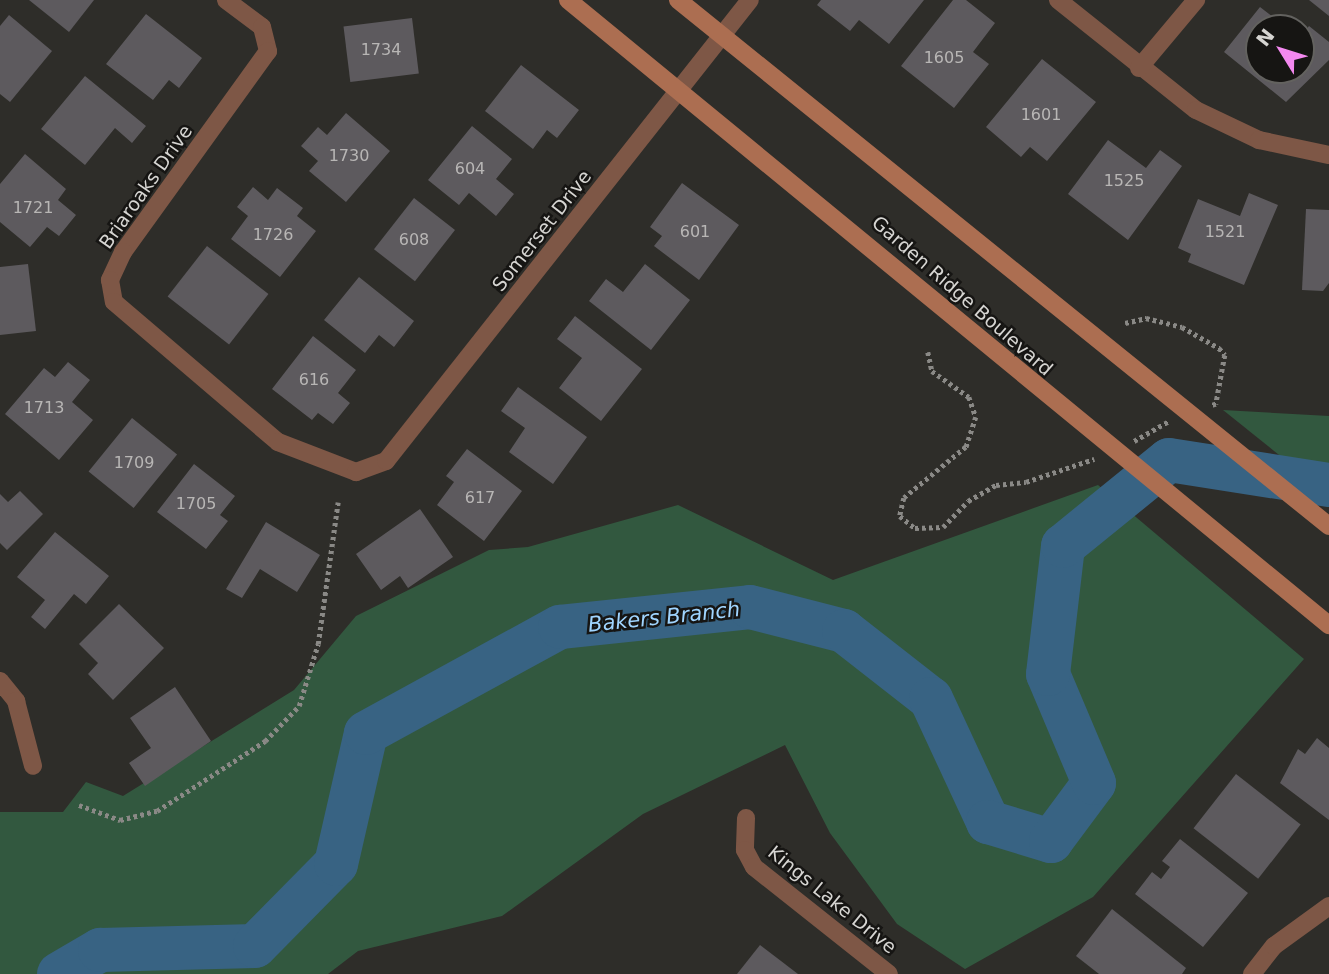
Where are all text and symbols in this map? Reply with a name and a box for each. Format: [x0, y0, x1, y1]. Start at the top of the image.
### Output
north arrow [1245, 14, 1315, 84]
text: N [1251, 24, 1279, 50]
house number: 1734 [361, 40, 401, 60]
house number: 1605 [924, 48, 964, 68]
house number: 1601 [1021, 105, 1061, 125]
street label: Briaroaks Drive [95, 121, 197, 253]
house number: 1730 [329, 146, 369, 166]
house number: 604 [455, 159, 485, 179]
street label: Somerset Drive [488, 166, 596, 296]
house number: 1525 [1104, 171, 1144, 191]
house number: 1721 [13, 198, 53, 218]
street label: Garden Ridge Boulevard [867, 211, 1057, 381]
house number: 601 [680, 222, 710, 242]
house number: 1521 [1205, 222, 1245, 242]
house number: 1726 [253, 225, 293, 245]
house number: 608 [399, 230, 429, 250]
house number: 616 [299, 370, 329, 390]
house number: 1713 [24, 398, 64, 418]
house number: 1709 [114, 453, 154, 473]
house number: 617 [465, 488, 495, 508]
house number: 1705 [176, 494, 216, 514]
water label: Bakers Branch [587, 596, 741, 638]
street label: Kings Lake Drive [763, 841, 901, 959]

